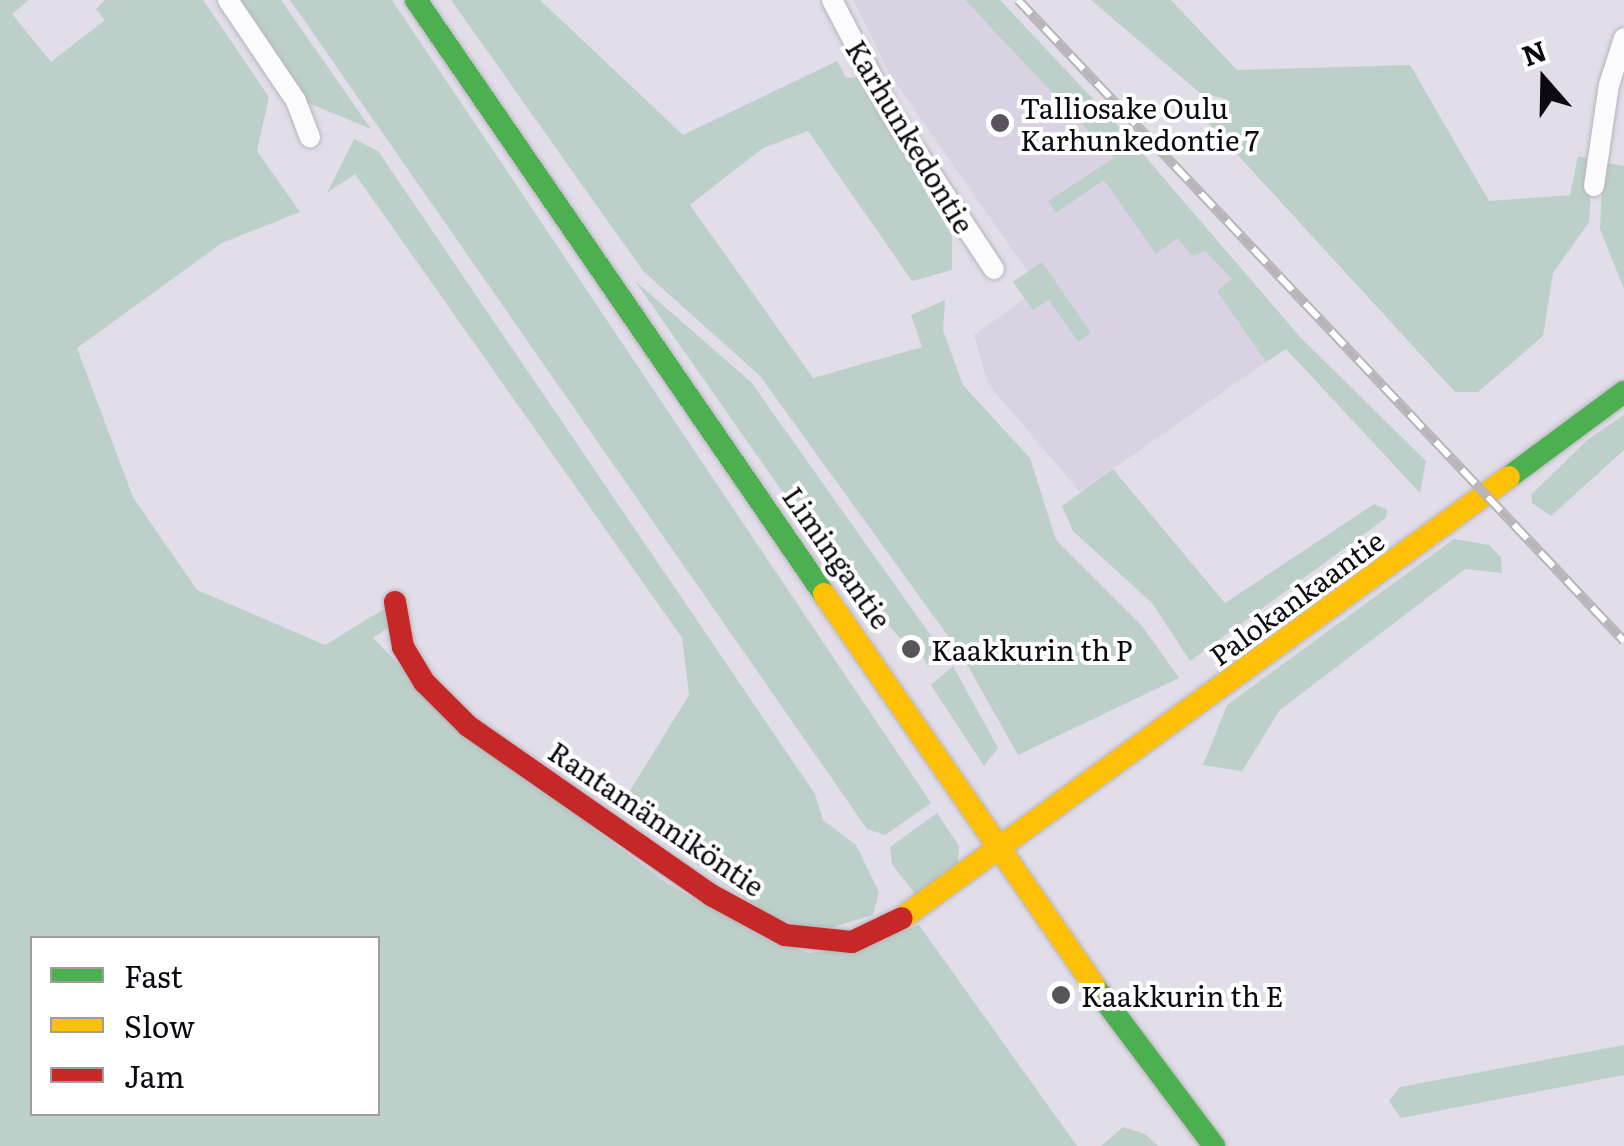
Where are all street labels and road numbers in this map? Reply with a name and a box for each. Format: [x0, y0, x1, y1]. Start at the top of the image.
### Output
street label: Karhunkedontie [840, 33, 982, 239]
street label: Limingantie [777, 480, 899, 634]
street label: Palokankaantie [1202, 522, 1390, 672]
street label: Rantamänniköntie [543, 734, 771, 902]

